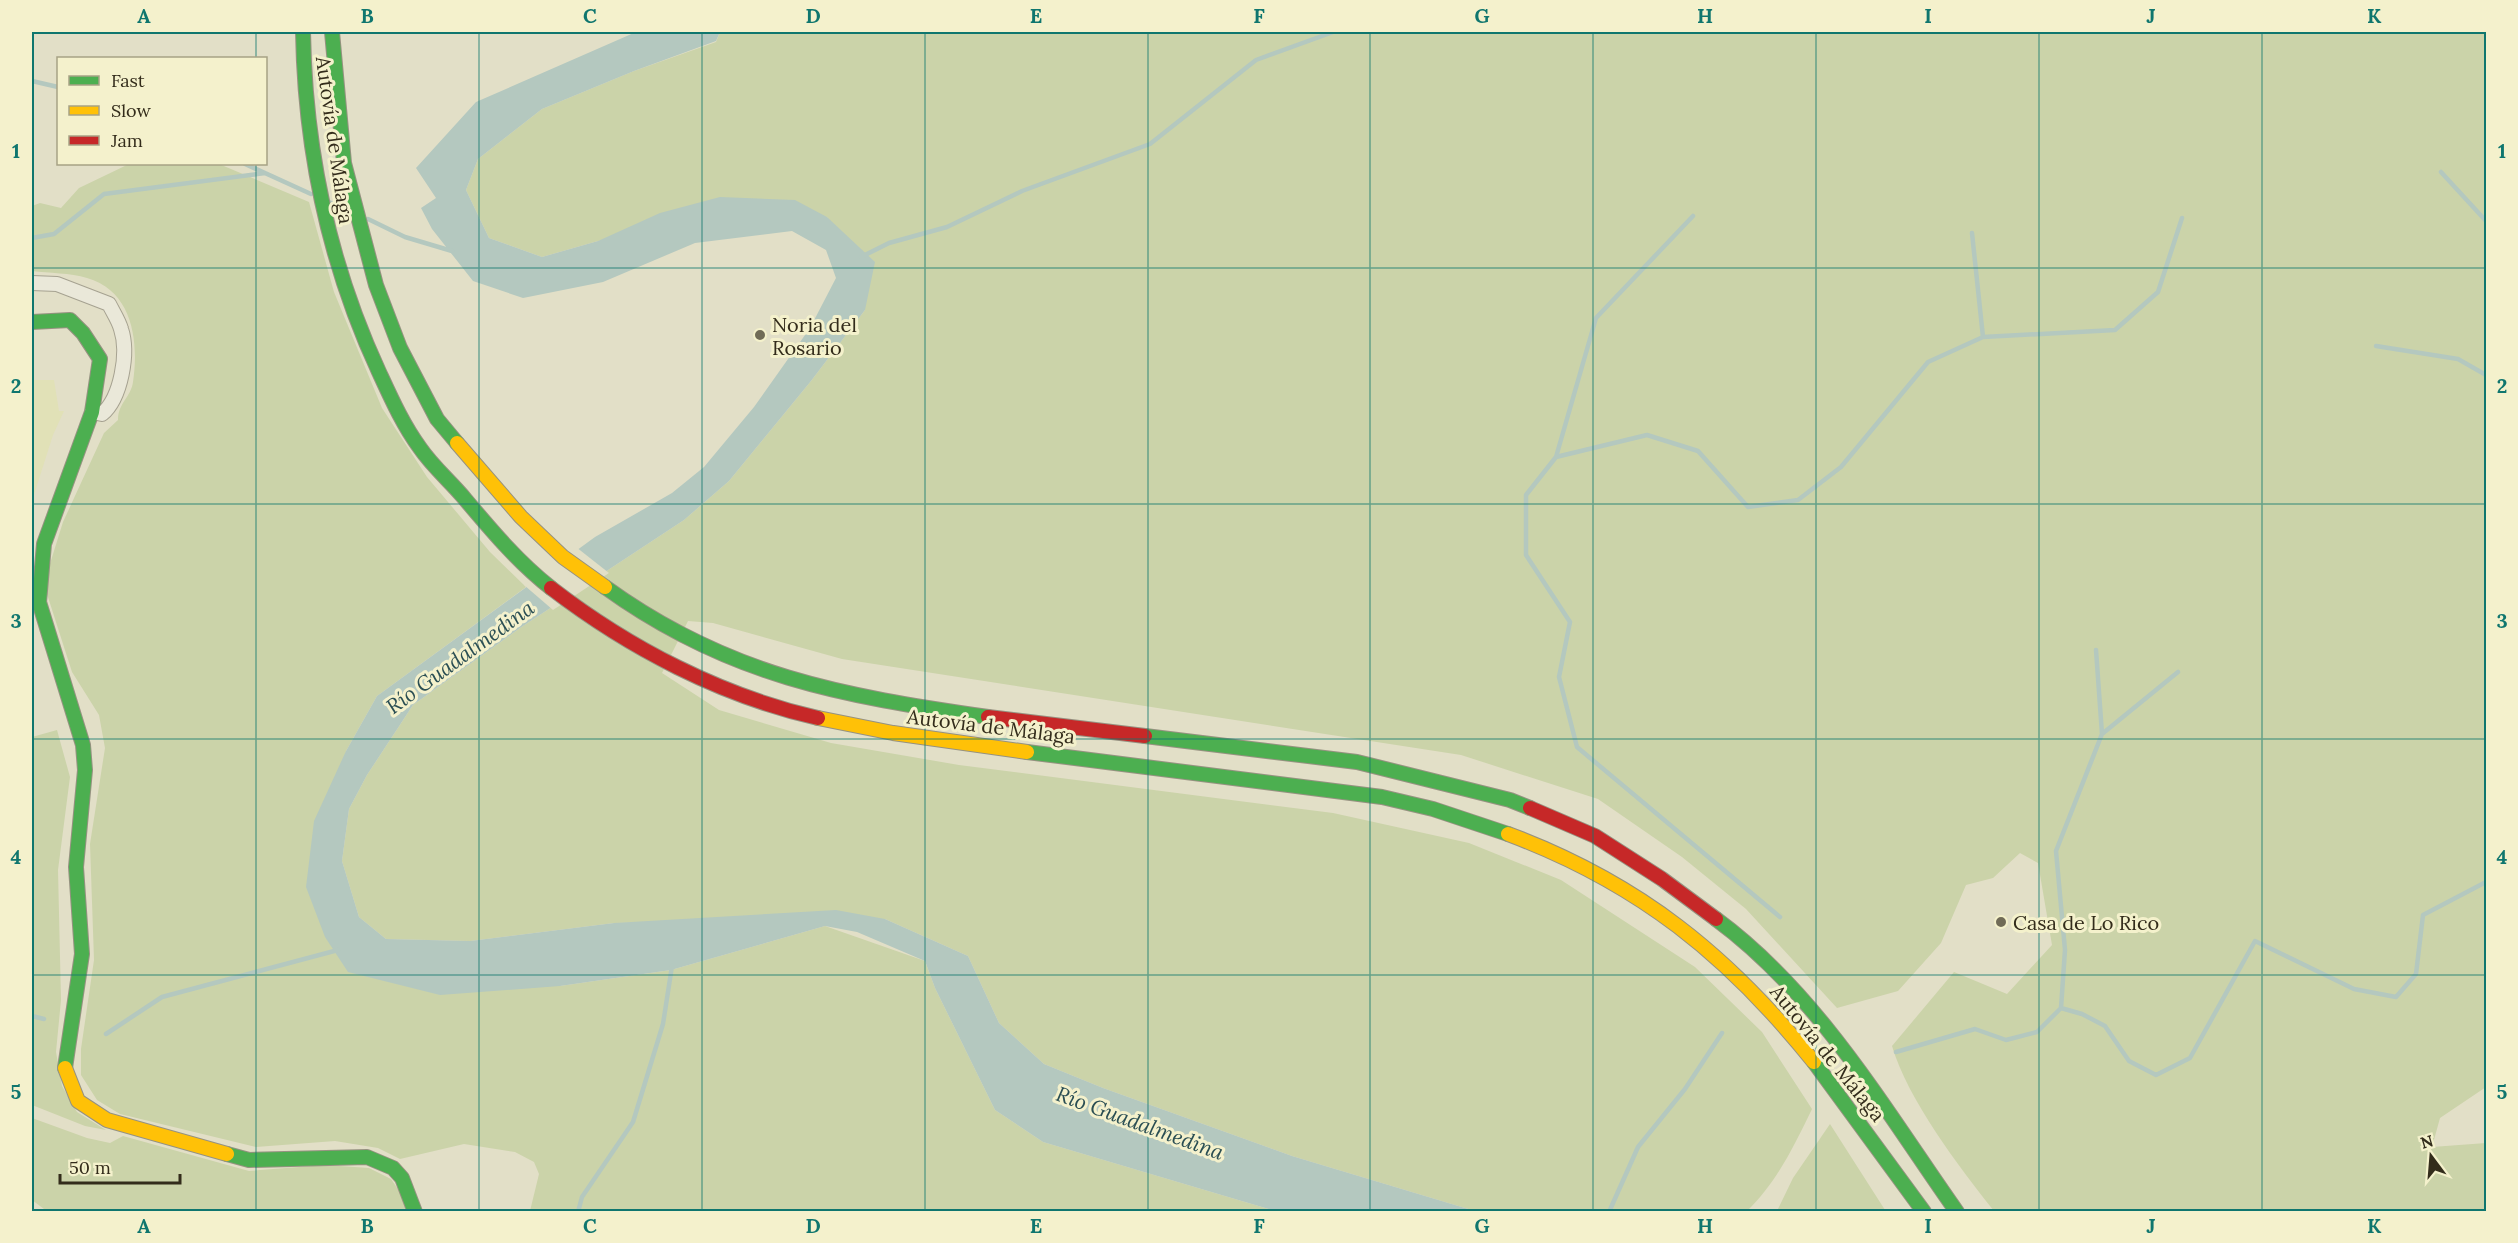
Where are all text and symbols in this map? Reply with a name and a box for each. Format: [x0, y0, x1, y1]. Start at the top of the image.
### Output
text: A [137, 3, 151, 28]
text: B [360, 3, 374, 28]
text: C [583, 3, 597, 28]
text: D [805, 3, 821, 28]
text: E [1030, 3, 1042, 28]
text: F [1253, 3, 1265, 28]
text: G [1474, 3, 1490, 28]
text: H [1697, 3, 1713, 28]
text: I [1924, 3, 1932, 28]
text: J [2146, 3, 2156, 28]
text: K [2367, 3, 2382, 28]
street label: Autovía de Málaga [311, 54, 359, 225]
legend [57, 57, 267, 165]
text: Fast [111, 69, 145, 92]
text: Slow [111, 99, 151, 122]
text: Jam [110, 129, 143, 152]
text: 1 [12, 138, 20, 163]
text: 1 [2498, 138, 2506, 163]
place label: Noria del Rosario [772, 312, 857, 360]
marker: Noria del Rosario [753, 328, 767, 342]
text: 2 [11, 373, 21, 398]
text: 2 [2497, 373, 2507, 398]
water label: Río Guadalmedina [381, 594, 540, 720]
text: 3 [10, 608, 22, 633]
text: 3 [2496, 608, 2508, 633]
street label: Autovía de Málaga [905, 703, 1076, 749]
text: 4 [11, 844, 22, 869]
text: 4 [2497, 844, 2508, 869]
place label: Casa de Lo Rico [2013, 910, 2159, 935]
marker: Casa de Lo Rico [1994, 915, 2008, 929]
street label: Autovía de Málaga [1764, 979, 1891, 1127]
text: 5 [11, 1079, 22, 1104]
text: 5 [2497, 1079, 2508, 1104]
water label: Río Guadalmedina [1052, 1080, 1228, 1166]
north arrow [2401, 1126, 2461, 1186]
text: N [2418, 1130, 2436, 1153]
scale bar [60, 1147, 180, 1185]
text: 50 m [69, 1156, 111, 1179]
text: A [137, 1213, 151, 1238]
text: B [360, 1213, 374, 1238]
text: C [583, 1213, 597, 1238]
text: D [805, 1213, 821, 1238]
text: E [1030, 1213, 1042, 1238]
text: F [1253, 1213, 1265, 1238]
text: G [1474, 1213, 1490, 1238]
text: H [1697, 1213, 1713, 1238]
text: I [1924, 1213, 1932, 1238]
text: J [2146, 1213, 2156, 1238]
text: K [2367, 1213, 2382, 1238]

